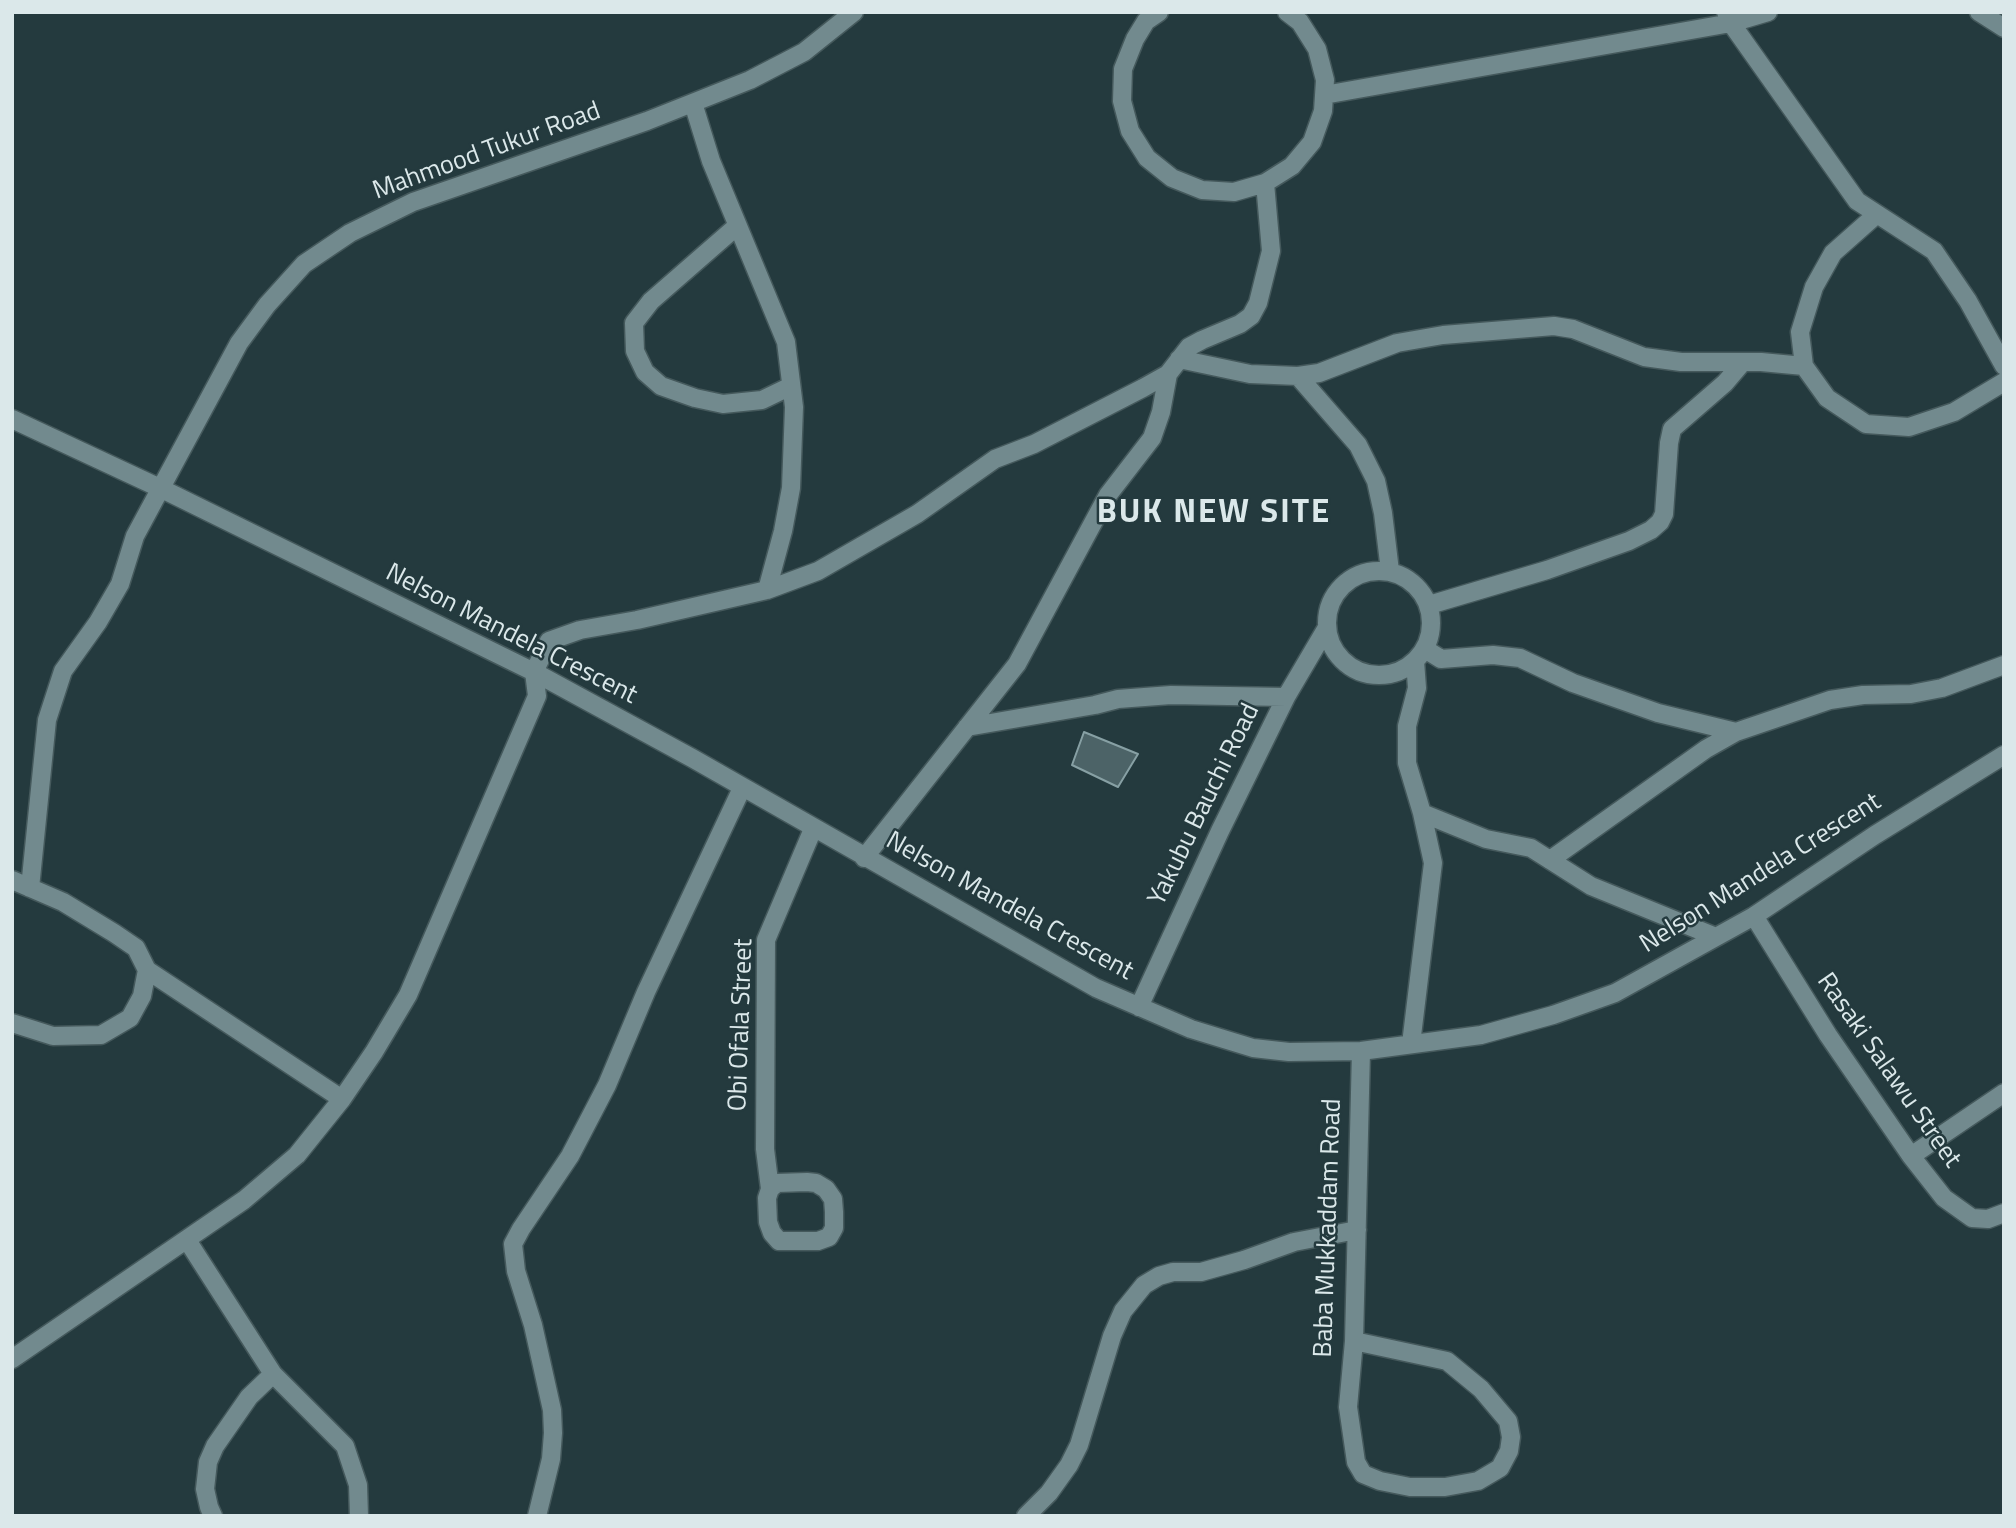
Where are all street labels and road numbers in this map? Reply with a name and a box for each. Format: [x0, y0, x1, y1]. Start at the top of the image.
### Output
street label: Mahmood Tukur Road [369, 96, 605, 208]
street label: Nelson Mandela Crescent [380, 558, 642, 712]
street label: Yakubu Bauchi Road [1143, 699, 1267, 911]
street label: Nelson Mandela Crescent [1635, 787, 1887, 961]
street label: Nelson Mandela Crescent [880, 826, 1138, 988]
street label: Obi Ofala Street [723, 938, 761, 1112]
street label: Rasaki Salawu Street [1809, 968, 1967, 1174]
street label: Baba Mukkaddam Road [1309, 1098, 1349, 1358]

